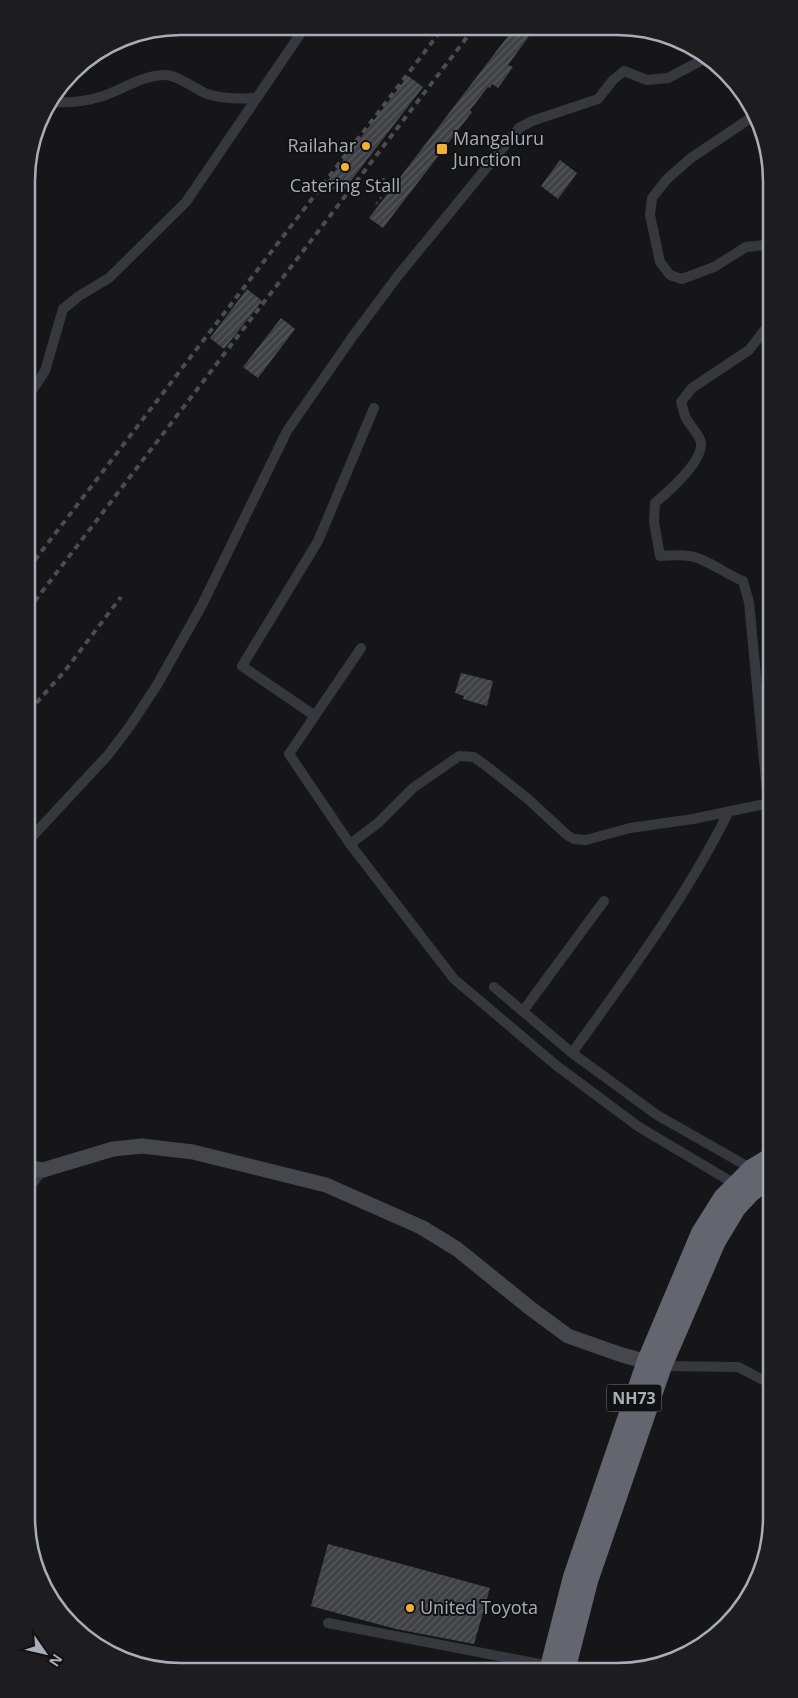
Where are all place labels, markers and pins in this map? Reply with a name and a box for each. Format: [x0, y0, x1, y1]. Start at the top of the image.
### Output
place label: Mangaluru Junction [451, 126, 544, 171]
place label: Railahar [287, 133, 357, 157]
marker: Railahar [360, 140, 372, 152]
marker: Mangaluru Junction [435, 142, 449, 156]
marker: Catering Stall [339, 161, 351, 173]
place label: Catering Stall [290, 173, 400, 197]
place label: United Toyota [420, 1595, 538, 1619]
marker: United Toyota [404, 1602, 416, 1614]

